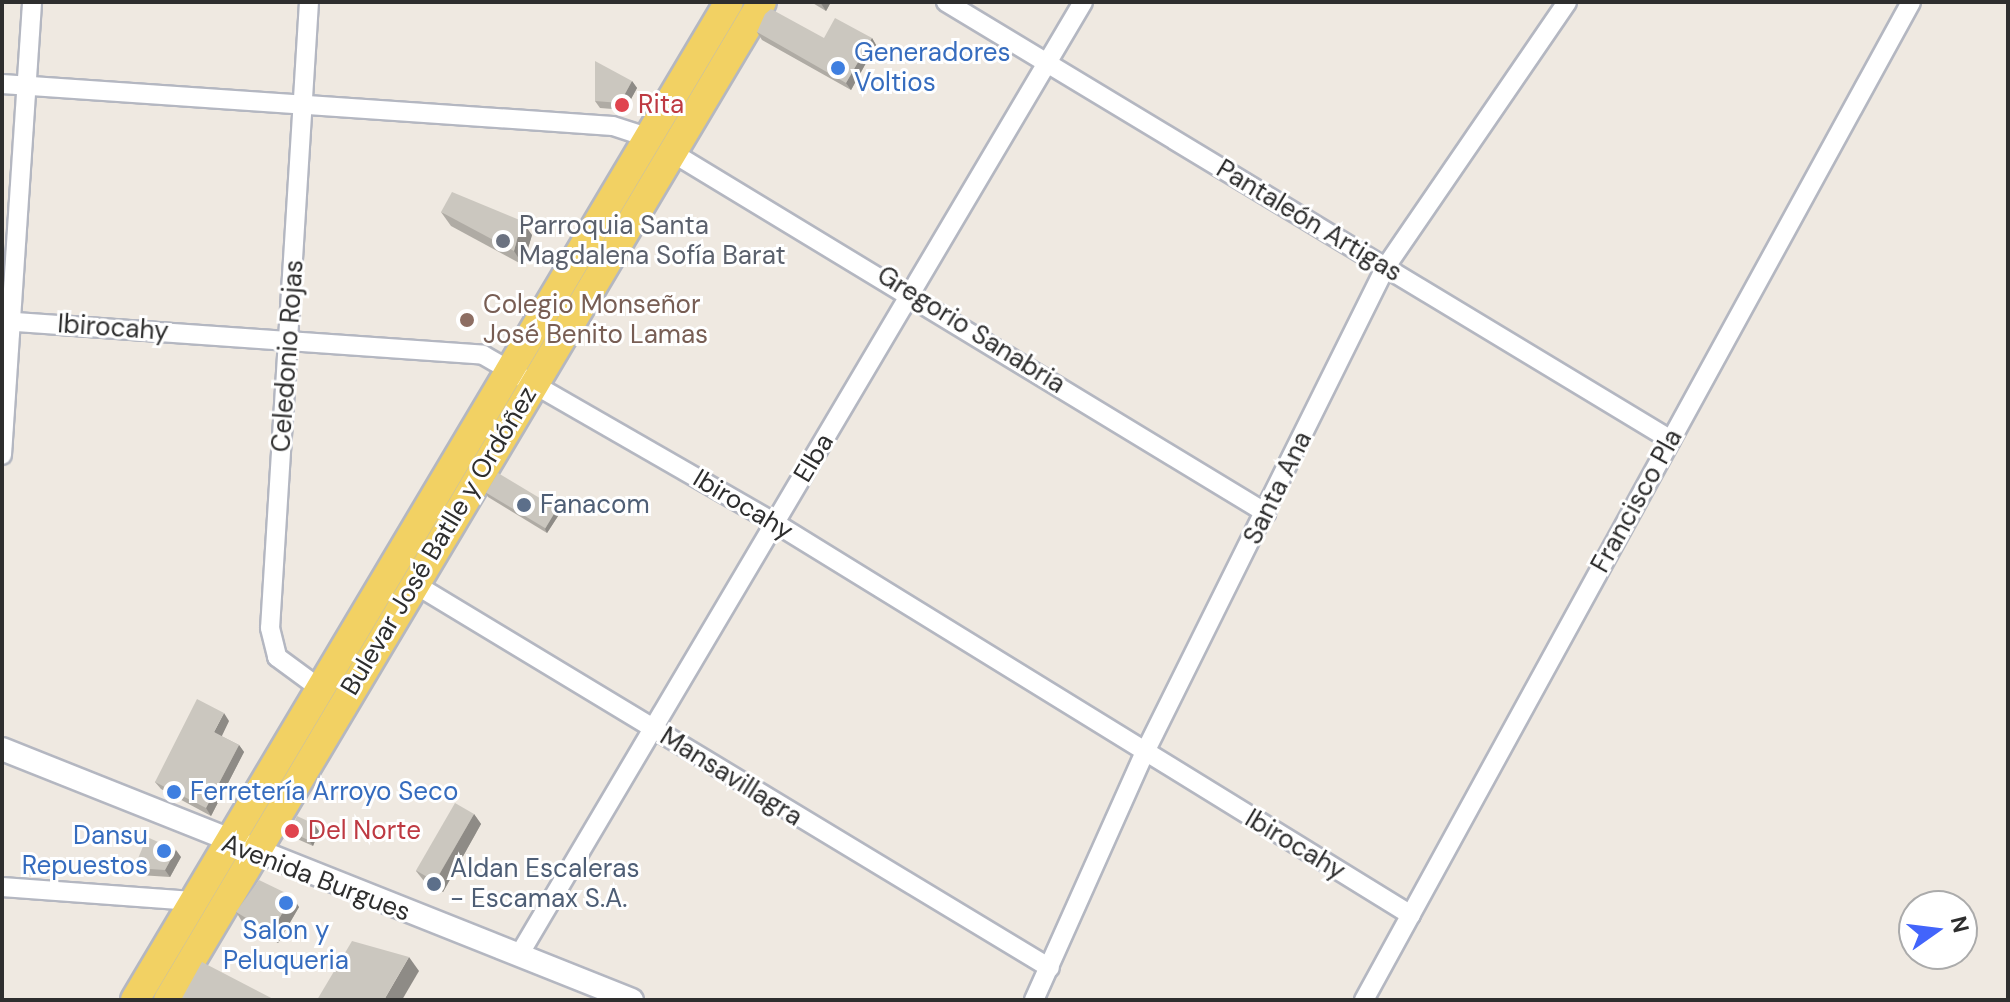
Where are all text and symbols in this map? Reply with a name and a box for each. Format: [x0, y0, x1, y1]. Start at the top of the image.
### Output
place label: Generadores Voltios [854, 37, 1011, 98]
marker: Generadores Voltios [829, 59, 847, 77]
place label: Rita [638, 89, 684, 121]
marker: Rita [613, 96, 631, 114]
street label: Pantaleón Artigas [1211, 153, 1407, 289]
place label: Parroquia Santa Magdalena Sofía Barat [519, 210, 786, 272]
marker: Parroquia Santa Magdalena Sofía Barat [494, 232, 512, 250]
street label: Celedonio Rojas [266, 259, 310, 453]
street label: Gregorio Sanabria [871, 260, 1071, 400]
place label: Colegio Monseñor José Benito Lamas [483, 289, 708, 350]
street label: Ibirocahy [56, 309, 170, 347]
marker: Colegio Monseñor José Benito Lamas [458, 311, 476, 329]
street label: Bulevar José Batlle y Ordóñez [334, 381, 544, 701]
street label: Francisco Pla [1585, 424, 1689, 578]
street label: Santa Ana [1237, 426, 1319, 550]
street label: Elba [788, 428, 840, 488]
street label: Ibirocahy [687, 463, 799, 547]
place label: Fanacom [540, 489, 650, 521]
marker: Fanacom [515, 496, 533, 514]
street label: Mansavillagra [654, 721, 808, 833]
place label: Ferretería Arroyo Seco [190, 776, 458, 808]
marker: Ferretería Arroyo Seco [165, 783, 183, 801]
street label: Ibirocahy [1239, 803, 1351, 887]
place label: Del Norte [308, 815, 421, 847]
place label: Dansu Repuestos [22, 820, 148, 882]
marker: Del Norte [283, 822, 301, 840]
street label: Avenida Burgues [217, 828, 415, 928]
marker: Dansu Repuestos [155, 842, 173, 860]
place label: Aldan Escaleras - Escamax S.A. [450, 853, 639, 914]
marker: Aldan Escaleras - Escamax S.A. [425, 875, 443, 893]
north arrow [1898, 890, 1978, 970]
marker: Salon y Peluqueria [277, 894, 295, 912]
text: N [1944, 913, 1976, 936]
place label: Salon y Peluqueria [223, 915, 349, 976]

